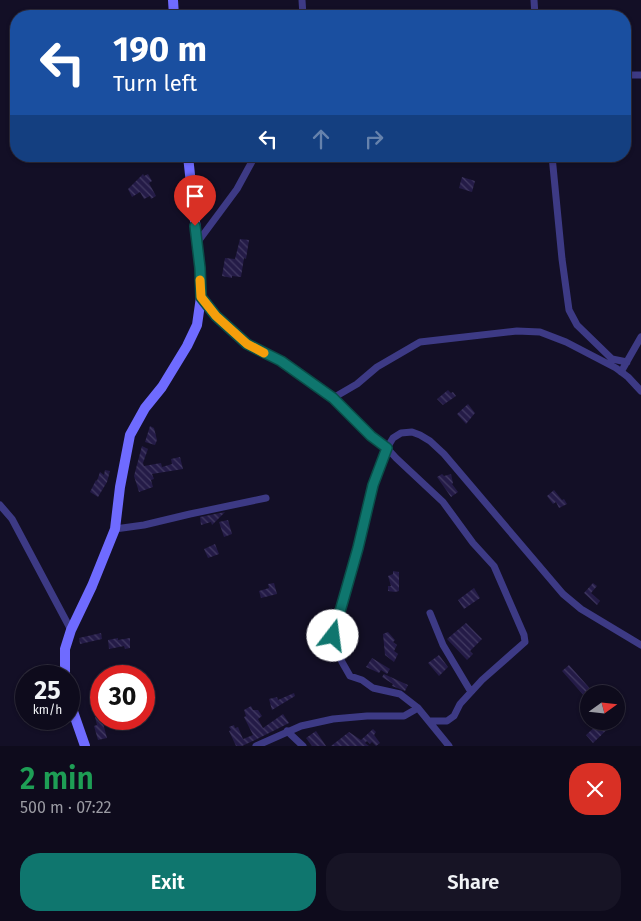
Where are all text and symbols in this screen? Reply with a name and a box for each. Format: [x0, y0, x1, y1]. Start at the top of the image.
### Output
text: 190 m [113, 28, 207, 70]
icon: left [30, 30, 95, 95]
text: Turn left [113, 70, 197, 97]
icon: left [254, 125, 282, 153]
icon: ahead [307, 125, 335, 153]
icon: right [360, 125, 388, 153]
pin [174, 175, 216, 226]
icon: arrive [181, 182, 209, 210]
position arrow [306, 609, 358, 661]
speed limit sign: 30 [90, 665, 155, 730]
text: 25 [34, 676, 61, 706]
north arrow [580, 685, 625, 730]
map controls [580, 685, 625, 730]
text: km/h [33, 703, 62, 717]
text: 2 min [20, 761, 94, 797]
button: close [569, 763, 621, 815]
text: 500 m · 07:22 [20, 798, 112, 817]
button: Exit [20, 853, 316, 911]
button: Share [326, 853, 621, 911]

